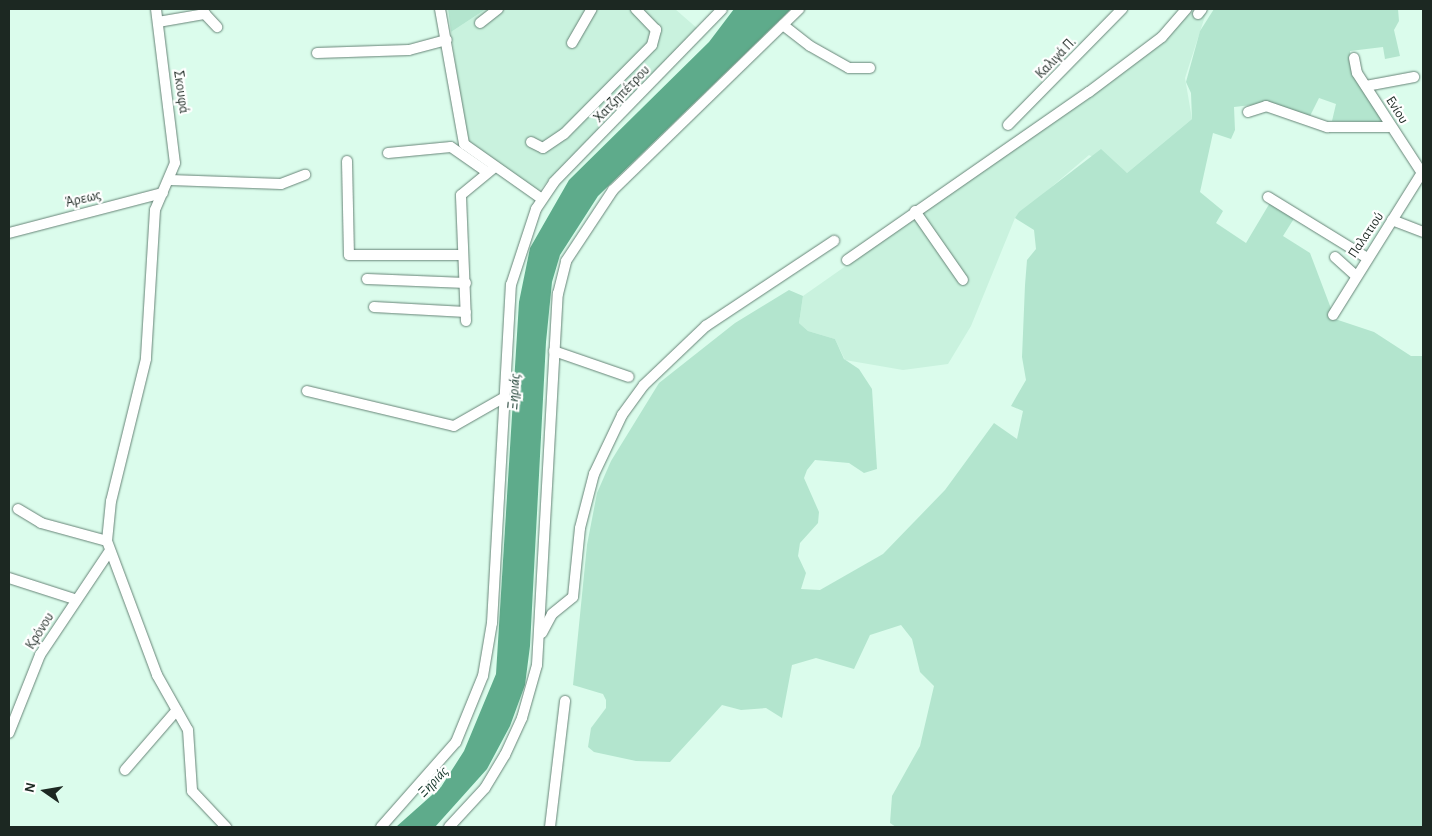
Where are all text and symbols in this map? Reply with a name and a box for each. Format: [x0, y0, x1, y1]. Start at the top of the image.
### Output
street label: Καλιγά Π. [1032, 34, 1080, 82]
street label: Χατζηπέτρου [590, 62, 654, 126]
street label: Σκουφά [170, 69, 192, 115]
street label: Ενίου [1382, 93, 1412, 127]
street label: Άρεως [63, 187, 103, 211]
street label: Παλατιού [1345, 209, 1387, 261]
water label: Ξηριάς [504, 373, 524, 411]
street label: Κρόνου [22, 609, 58, 653]
water label: Ξηριάς [414, 763, 452, 801]
north arrow [20, 766, 70, 816]
text: N [22, 781, 38, 794]

